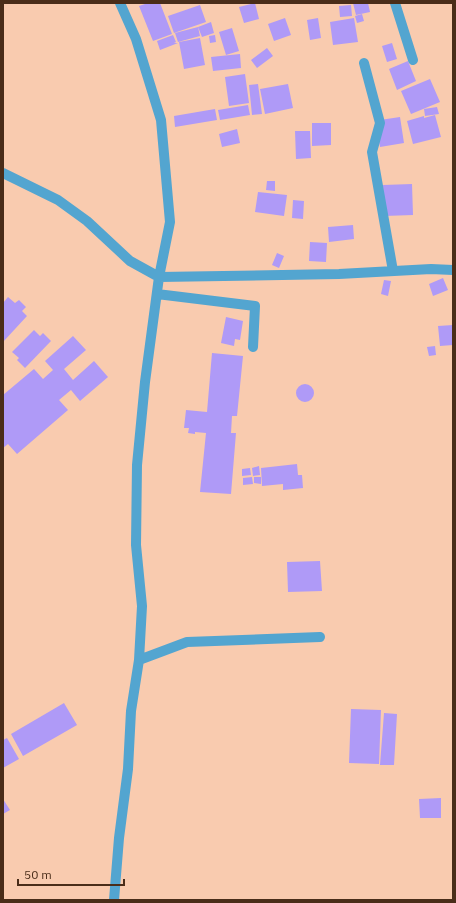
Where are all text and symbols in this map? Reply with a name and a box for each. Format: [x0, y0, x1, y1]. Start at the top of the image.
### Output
scale bar [18, 861, 124, 887]
text: 50 m [24, 867, 52, 882]

